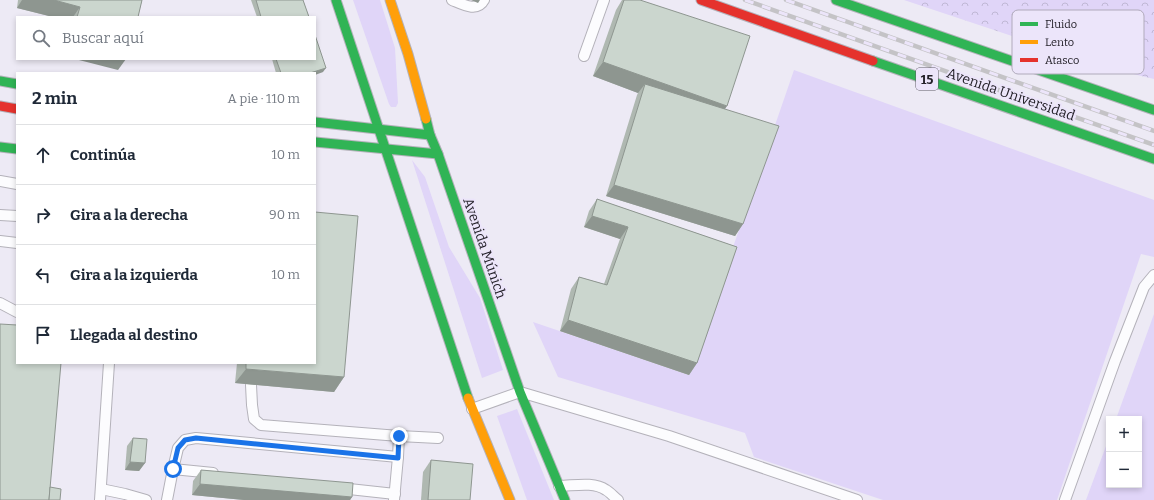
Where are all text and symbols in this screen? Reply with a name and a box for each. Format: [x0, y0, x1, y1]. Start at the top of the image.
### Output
legend [1012, 10, 1144, 74]
search box [16, 16, 316, 60]
text: Fluido [1045, 18, 1077, 31]
icon: search [30, 27, 52, 49]
text: Buscar aquí [62, 29, 144, 47]
text: Lento [1045, 36, 1074, 49]
text: Atasco [1045, 54, 1079, 67]
street label: Avenida Universidad [944, 65, 1077, 124]
road number: 15 [916, 68, 938, 90]
text: 2 min [32, 88, 77, 109]
text: A pie · 110 m [228, 91, 300, 106]
icon: ahead [32, 144, 54, 166]
text: Continúa [70, 146, 136, 164]
text: 10 m [271, 147, 300, 162]
street label: Avenida Múnich [459, 196, 510, 301]
icon: right [32, 204, 54, 226]
text: Gira a la derecha [70, 206, 188, 224]
text: 90 m [269, 207, 300, 222]
icon: left [32, 264, 54, 286]
text: Gira a la izquierda [70, 266, 198, 284]
text: 10 m [271, 267, 300, 282]
icon: arrive [32, 324, 54, 346]
text: Llegada al destino [70, 326, 198, 344]
map controls [1106, 416, 1142, 488]
button: + [1106, 416, 1142, 452]
route end [390, 427, 408, 445]
button: − [1106, 452, 1142, 488]
route start [164, 460, 182, 478]

